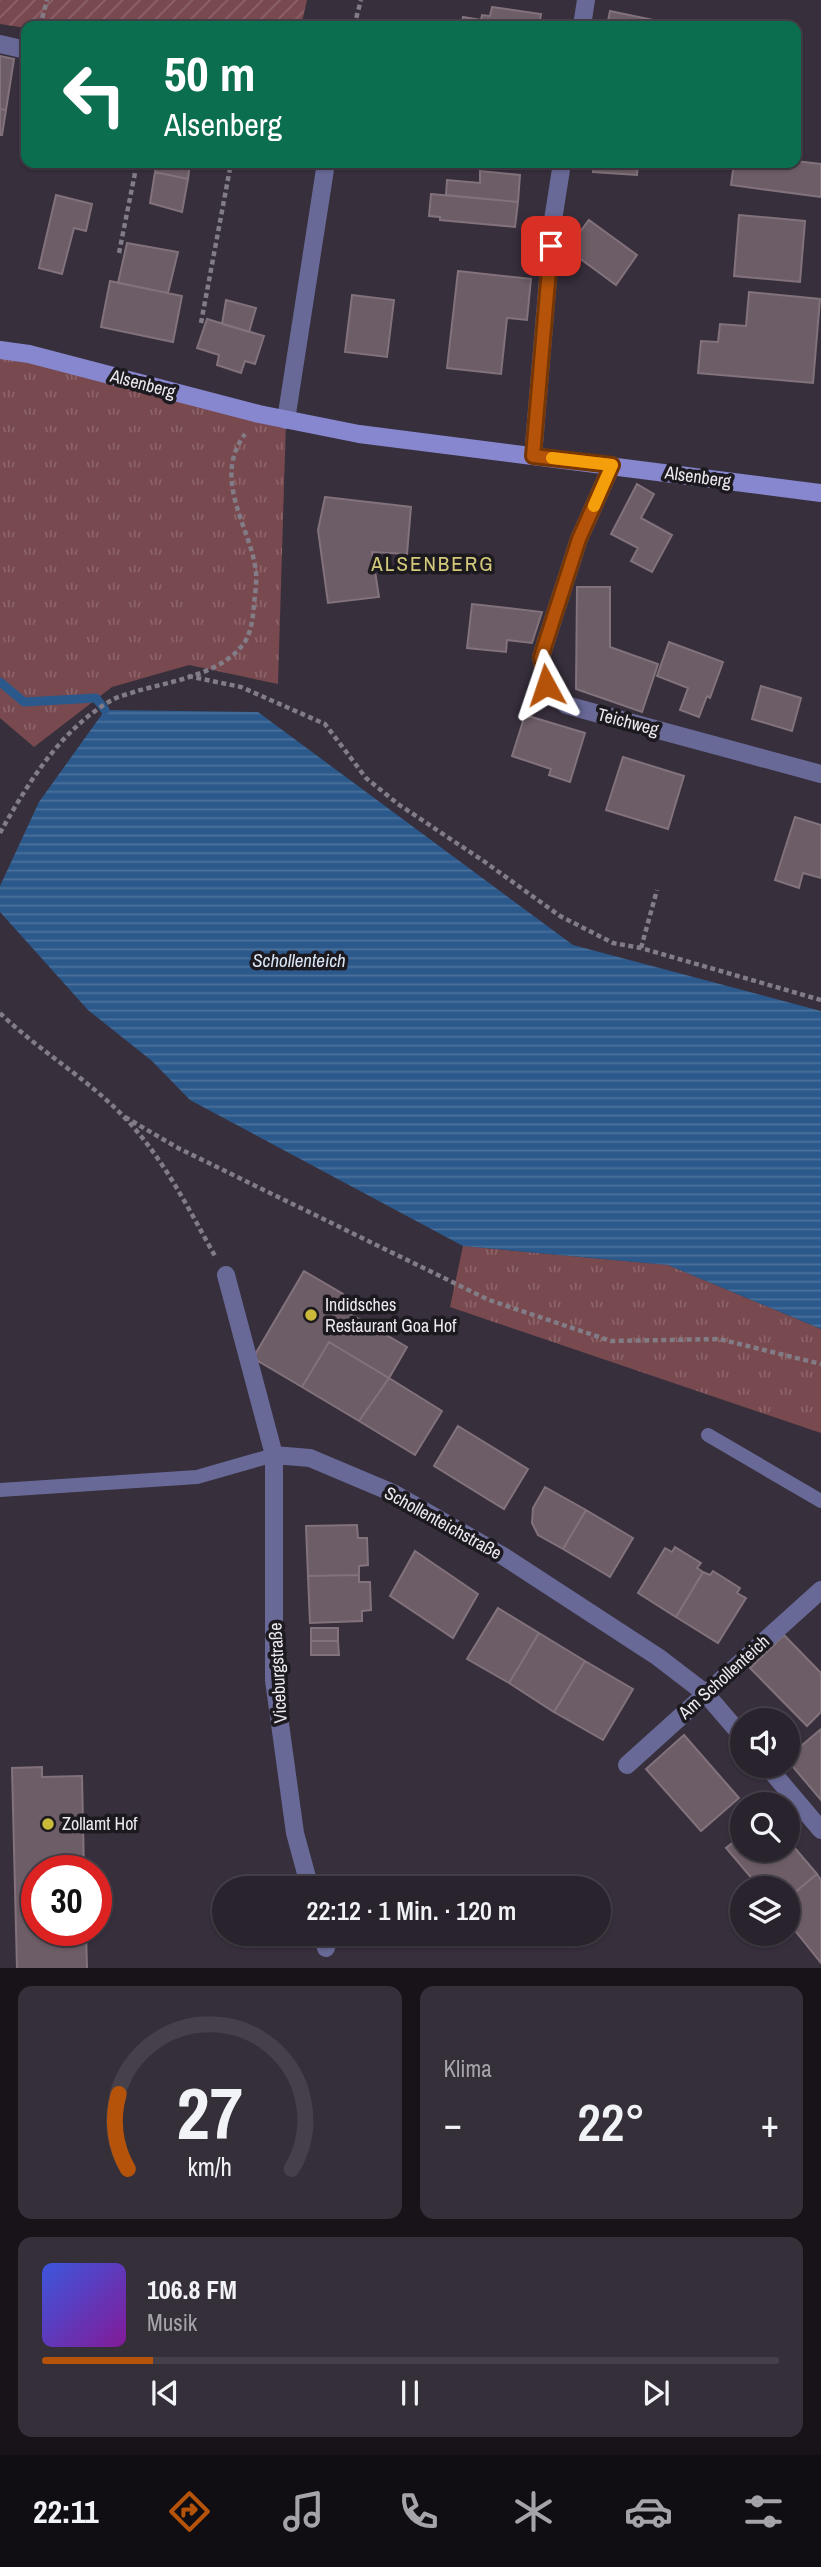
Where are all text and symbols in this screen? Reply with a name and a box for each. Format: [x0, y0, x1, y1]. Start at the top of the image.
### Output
text: 50 m [164, 40, 256, 106]
icon: left [49, 49, 140, 140]
text: Alsenberg [164, 103, 282, 146]
pin [521, 216, 581, 276]
icon: arrive [532, 227, 570, 265]
street label: Alsenberg [107, 363, 179, 404]
street label: Alsenberg [662, 459, 733, 494]
district label: ALSENBERG [370, 549, 495, 578]
position arrow [509, 648, 583, 722]
street label: Teichweg [595, 701, 662, 742]
water label: Schollenteich [252, 947, 346, 973]
place label: Indidsches Restaurant Goa Hof [325, 1292, 457, 1338]
marker: Indidsches Restaurant Goa Hof [303, 1307, 319, 1323]
street label: Schollenteichstraße [380, 1480, 506, 1565]
street label: Viceburgstraße [262, 1622, 293, 1724]
street label: Am Schollenteich [672, 1629, 775, 1725]
map controls [730, 1708, 800, 1946]
button: sound [730, 1708, 800, 1778]
button: search [730, 1792, 800, 1862]
place label: Zollamt Hof [62, 1811, 138, 1836]
marker: Zollamt Hof [40, 1816, 56, 1832]
speed limit sign: 30 [21, 1855, 112, 1946]
button: layers [730, 1876, 800, 1946]
text: 22:12 · 1 Min. · 120 m [307, 1893, 516, 1928]
text: Klima [444, 2053, 492, 2084]
text: 27 [177, 2064, 243, 2162]
text: 22° [577, 2087, 645, 2157]
text: − [444, 2098, 462, 2149]
text: + [761, 2098, 779, 2149]
text: km/h [188, 2149, 232, 2183]
text: 106.8 FM [147, 2272, 237, 2307]
text: Musik [147, 2307, 197, 2338]
icon: previous [146, 2374, 184, 2412]
icon: pause [391, 2374, 429, 2412]
icon: next [637, 2374, 675, 2412]
icon: directions [165, 2487, 214, 2536]
icon: music [279, 2487, 328, 2536]
icon: phone [394, 2487, 443, 2536]
icon: climate [509, 2487, 558, 2536]
icon: car [624, 2487, 673, 2536]
icon: filters [739, 2487, 788, 2536]
text: 22:11 [33, 2490, 99, 2533]

